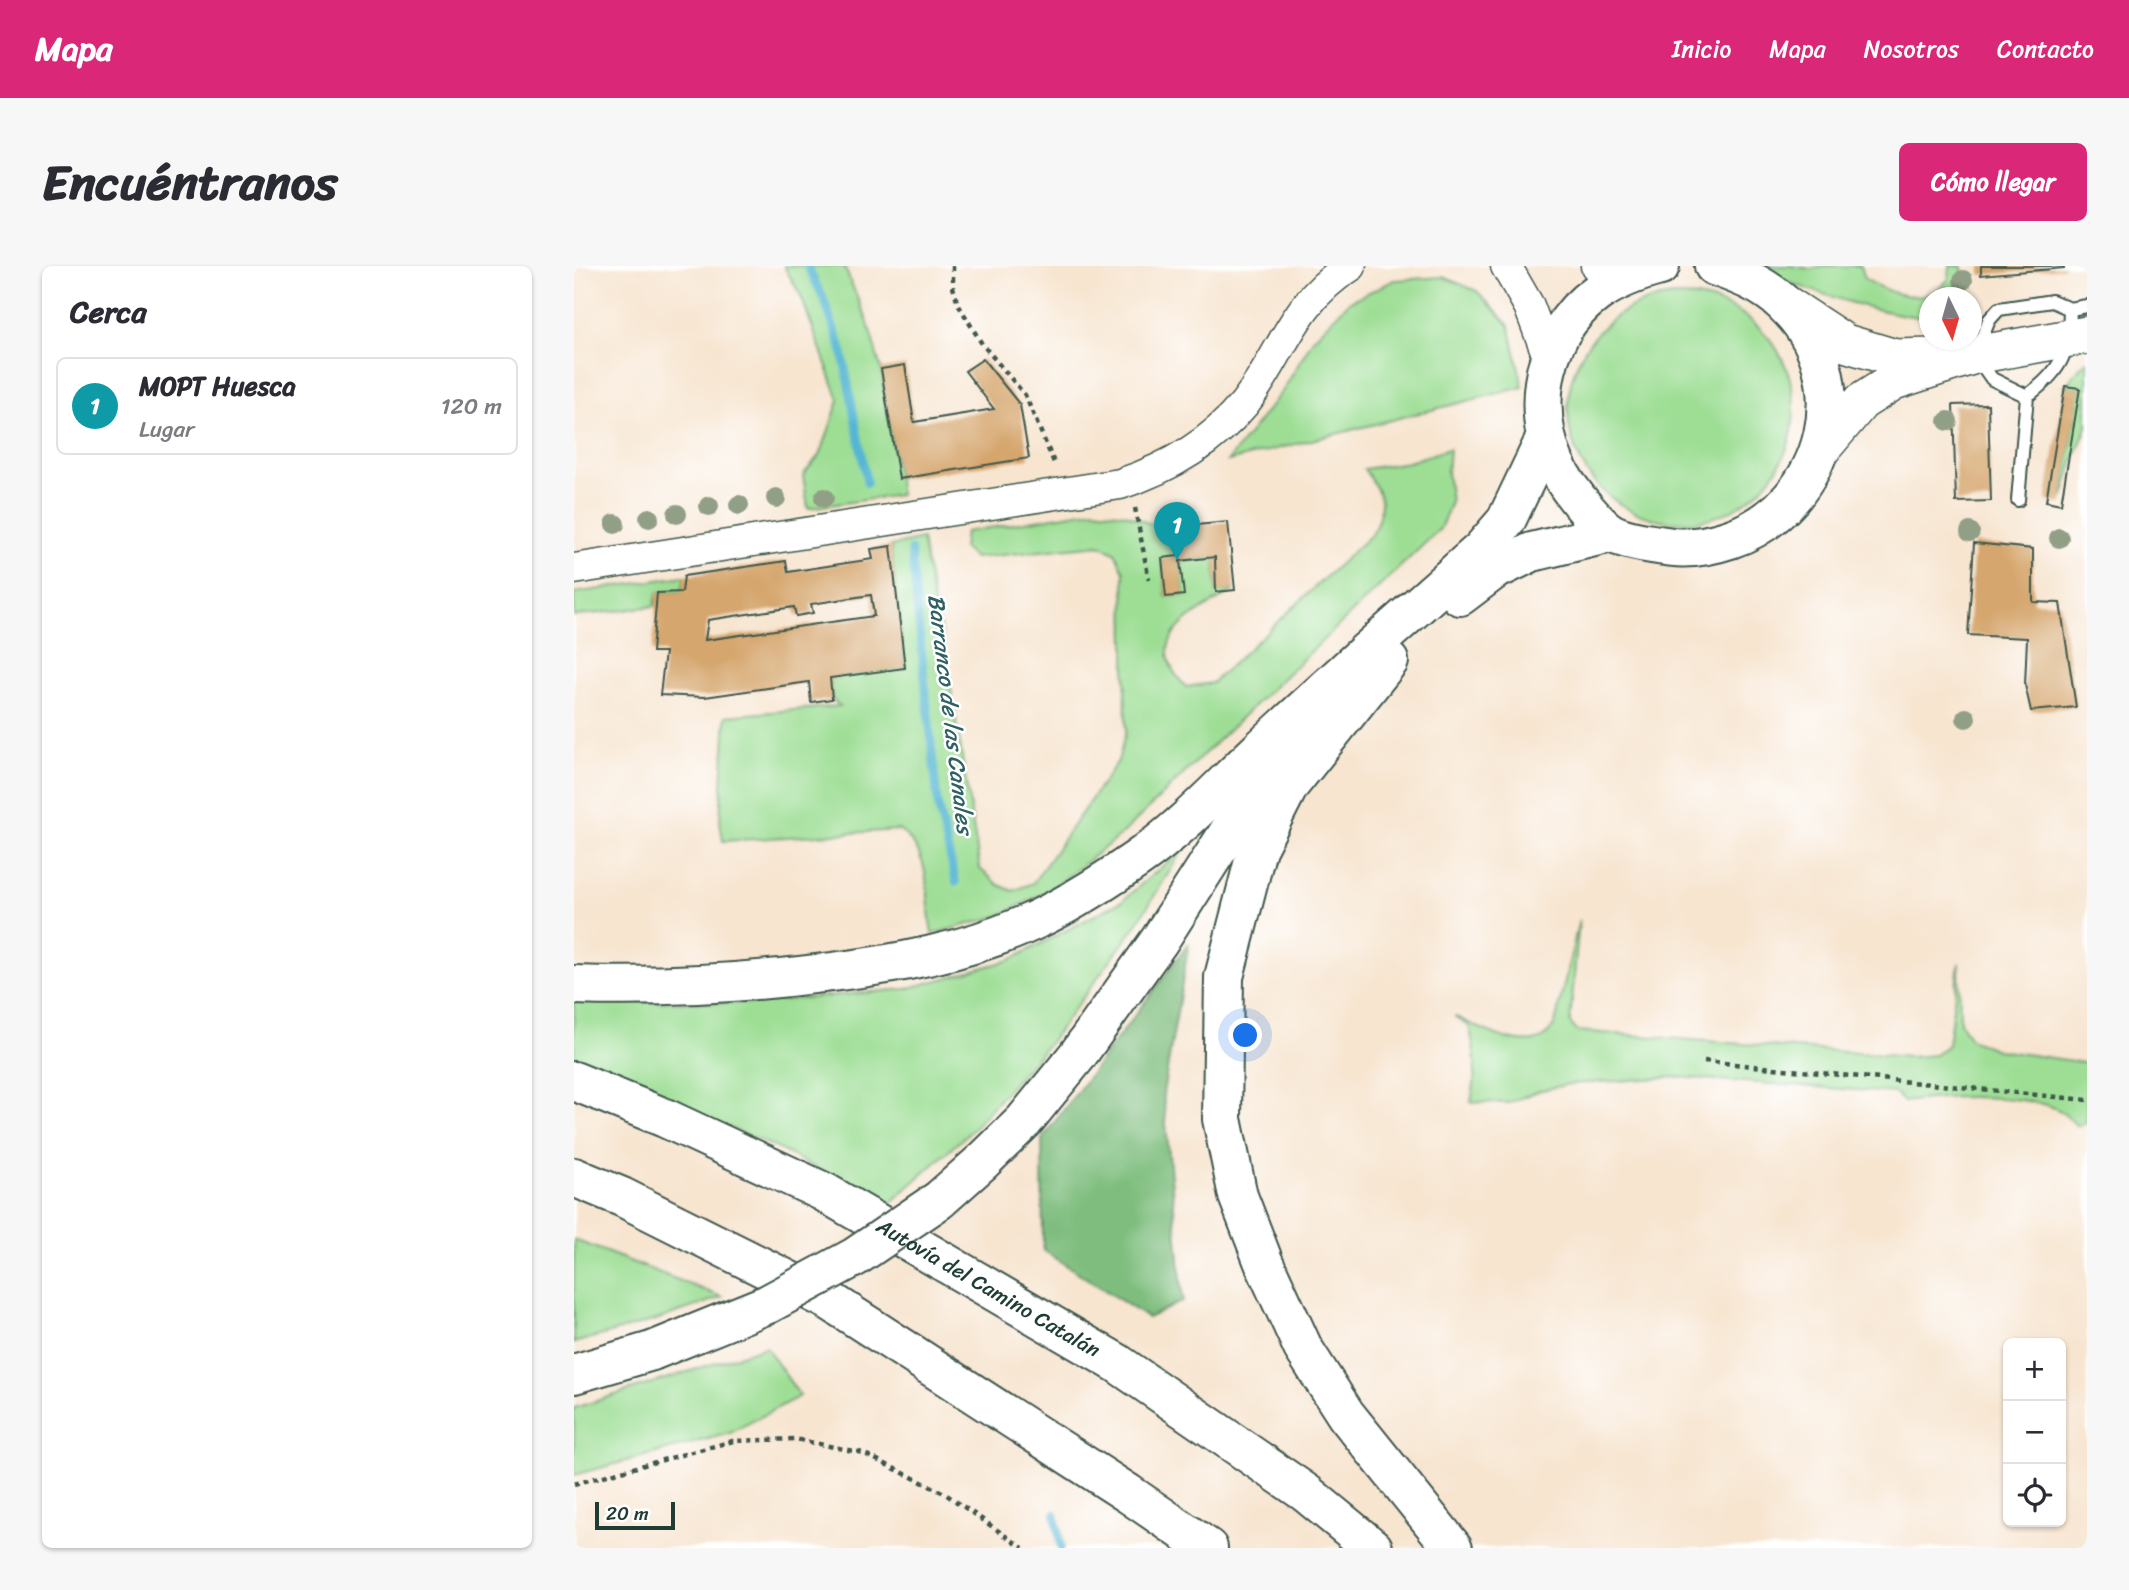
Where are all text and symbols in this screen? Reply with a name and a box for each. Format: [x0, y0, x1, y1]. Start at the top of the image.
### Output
text: Mapa [35, 20, 112, 78]
text: Inicio [1672, 28, 1731, 70]
text: Mapa [1769, 28, 1826, 70]
text: Nosotros [1864, 28, 1959, 70]
text: Contacto [1997, 28, 2094, 70]
text: Encuéntranos [42, 139, 338, 226]
button: Cómo llegar [1899, 143, 2087, 221]
text: Cerca [70, 285, 146, 339]
north arrow [1919, 287, 1982, 350]
text: MOPT Huesca [139, 363, 296, 409]
text: 1 [90, 386, 100, 427]
text: 120 m [441, 386, 502, 427]
text: Lugar [139, 409, 195, 450]
pin: 1 [1154, 502, 1200, 560]
water label: Barranco de las Canales [915, 592, 986, 840]
your location [1228, 1018, 1262, 1052]
street label: Autovía del Camino Catalán [868, 1207, 1108, 1368]
map controls [2003, 1338, 2066, 1527]
button: + [2003, 1338, 2066, 1401]
button: − [2003, 1401, 2066, 1464]
button: locate [2003, 1464, 2066, 1527]
text: 20 m [606, 1497, 649, 1530]
scale bar [595, 1499, 676, 1531]

